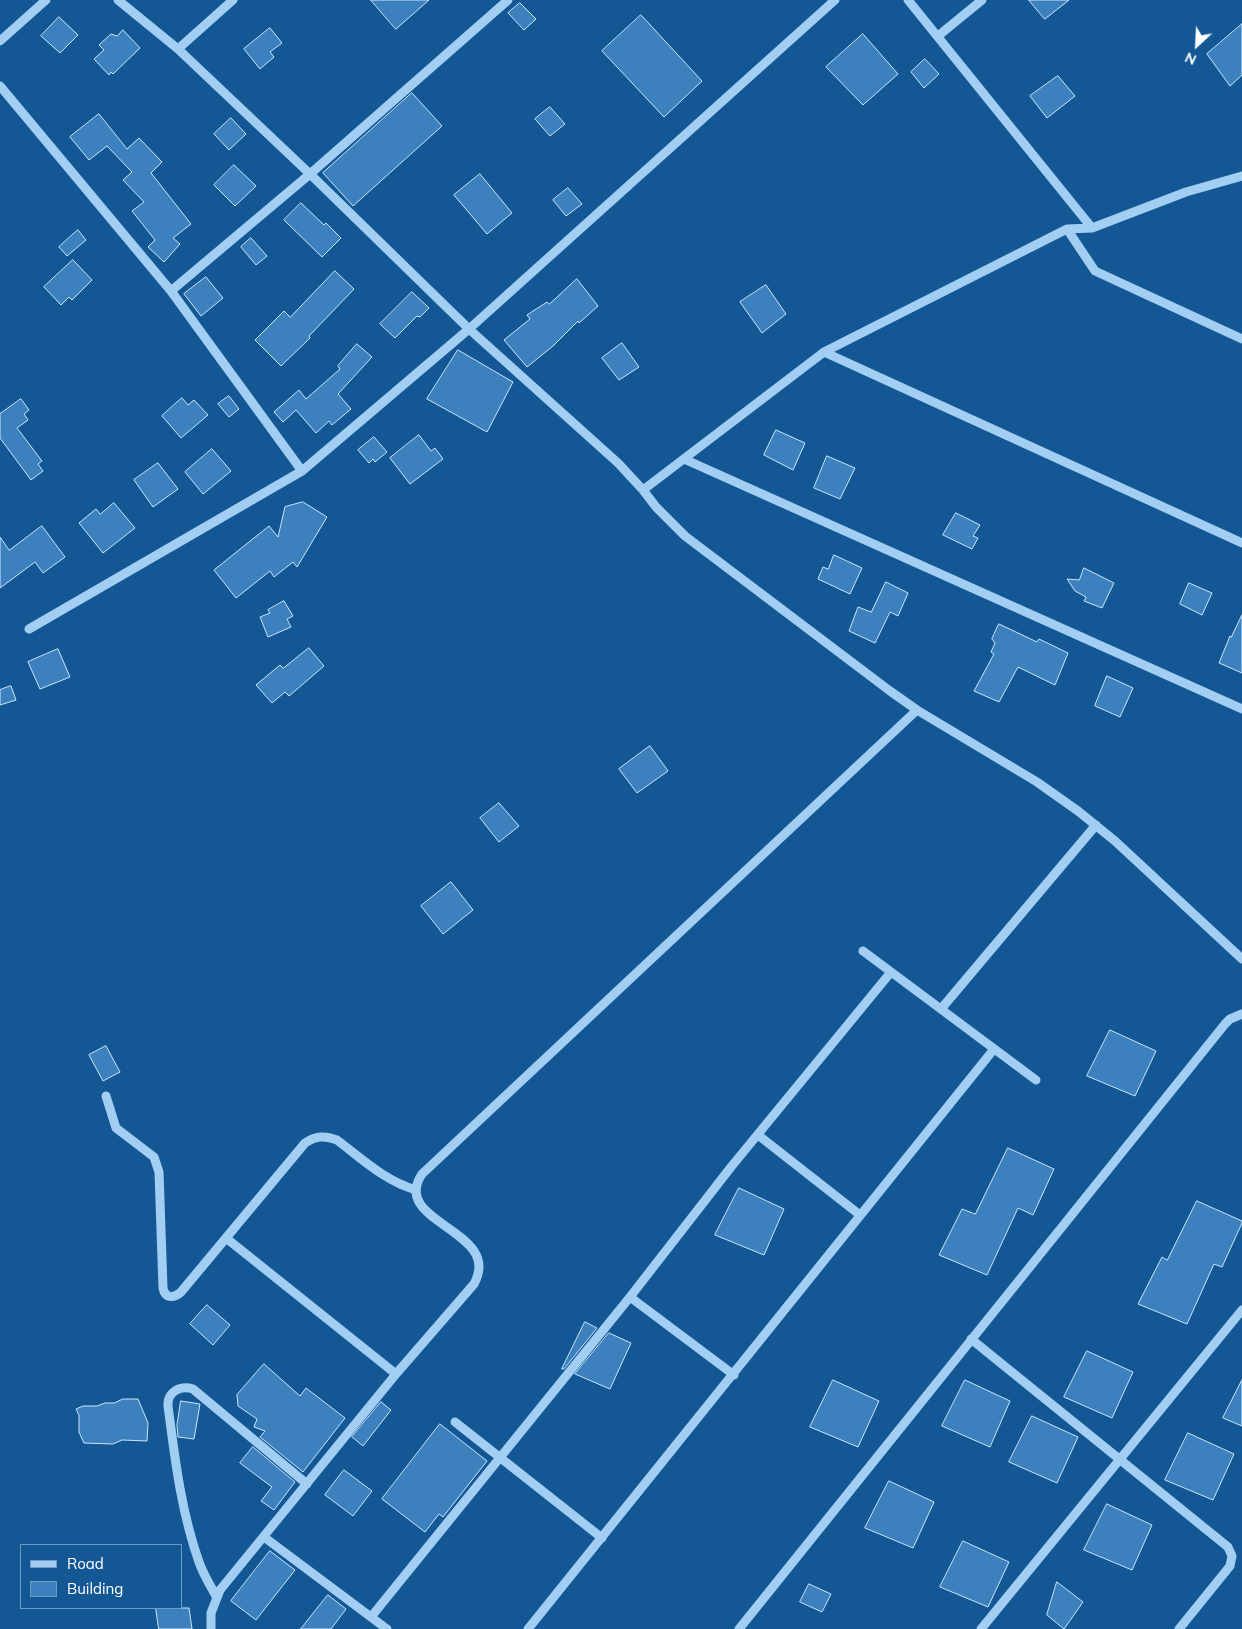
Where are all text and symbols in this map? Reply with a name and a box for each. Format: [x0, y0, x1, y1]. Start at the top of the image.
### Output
north arrow [1172, 20, 1222, 70]
text: N [1182, 48, 1199, 69]
legend [20, 1544, 182, 1609]
text: Road [67, 1554, 104, 1573]
text: Building [67, 1579, 123, 1598]

